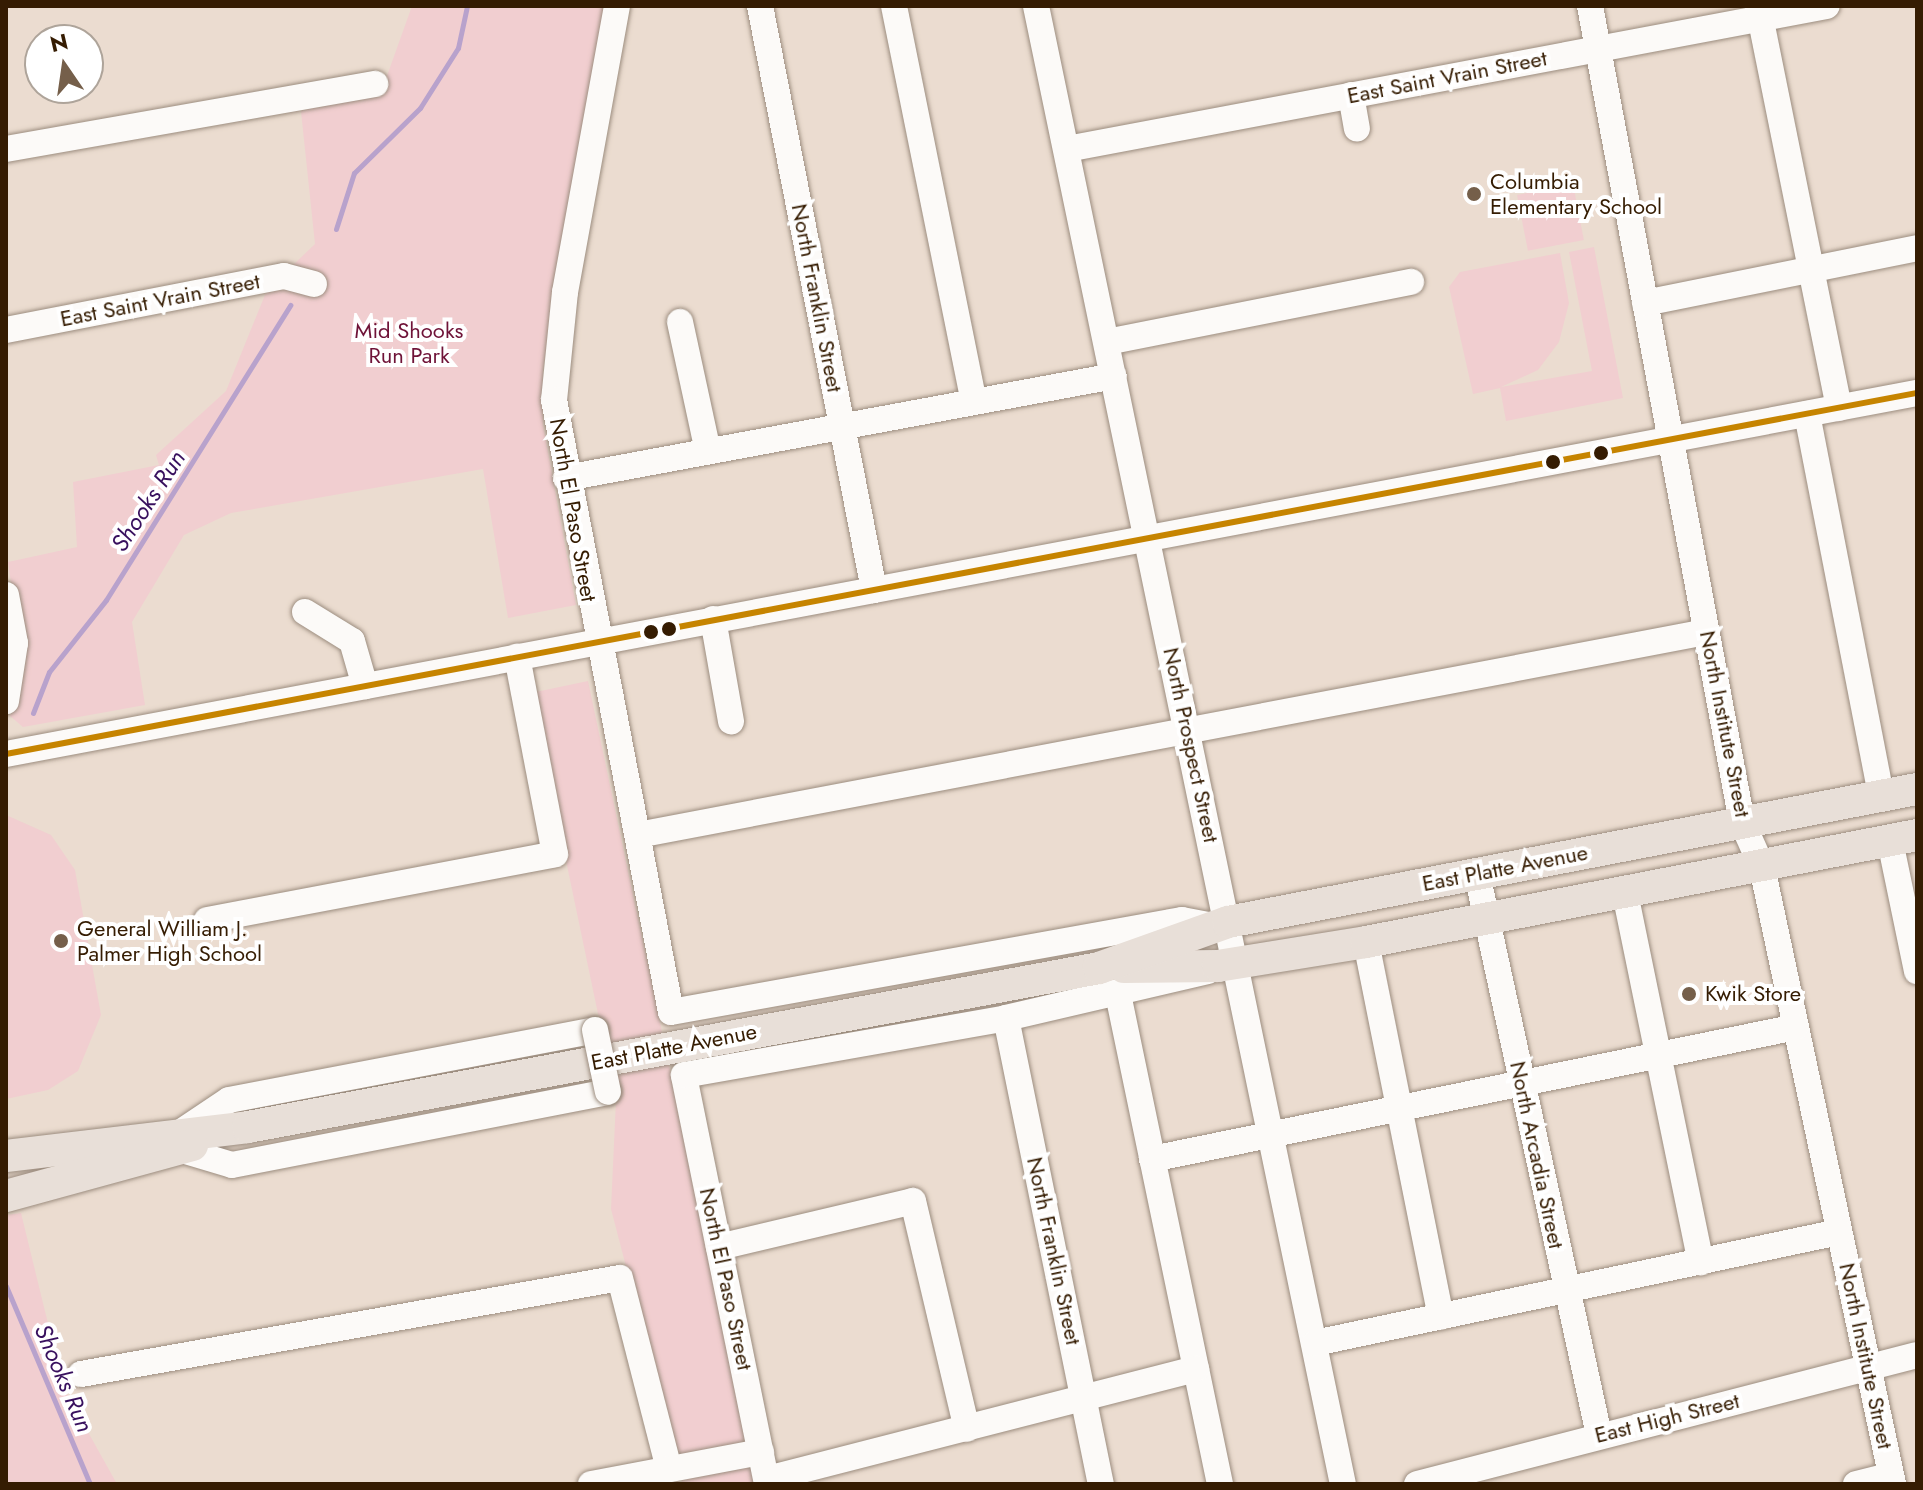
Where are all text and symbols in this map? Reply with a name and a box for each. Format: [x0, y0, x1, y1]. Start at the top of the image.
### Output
north arrow [24, 24, 104, 104]
text: N [47, 25, 71, 60]
street label: East Saint Vrain Street [1345, 45, 1549, 109]
place label: Columbia Elementary School [1490, 168, 1662, 220]
marker: Columbia Elementary School [1465, 185, 1483, 203]
street label: North Franklin Street [786, 202, 848, 394]
street label: East Saint Vrain Street [58, 268, 262, 332]
park label: Mid Shooks Run Park [355, 317, 463, 368]
street label: North El Paso Street [544, 416, 602, 604]
water label: Shooks Run [105, 445, 191, 557]
unlabelled marker [1593, 445, 1609, 461]
unlabelled marker [1545, 454, 1561, 470]
unlabelled marker [661, 621, 677, 637]
unlabelled marker [643, 624, 659, 640]
street label: North Institute Street [1694, 629, 1756, 819]
street label: North Prospect Street [1157, 645, 1225, 845]
street label: East Platte Avenue [1420, 839, 1590, 897]
place label: General William J. Palmer High School [77, 915, 262, 966]
marker: General William J. Palmer High School [52, 932, 70, 950]
place label: Kwik Store [1705, 981, 1801, 1007]
marker: Kwik Store [1680, 985, 1698, 1003]
street label: East Platte Avenue [589, 1018, 759, 1076]
street label: North Arcadia Street [1504, 1059, 1570, 1251]
street label: North Franklin Street [1021, 1155, 1087, 1347]
street label: North El Paso Street [694, 1185, 758, 1373]
street label: North Institute Street [1833, 1261, 1899, 1451]
water label: Shooks Run [28, 1320, 100, 1436]
street label: East High Street [1592, 1387, 1742, 1449]

